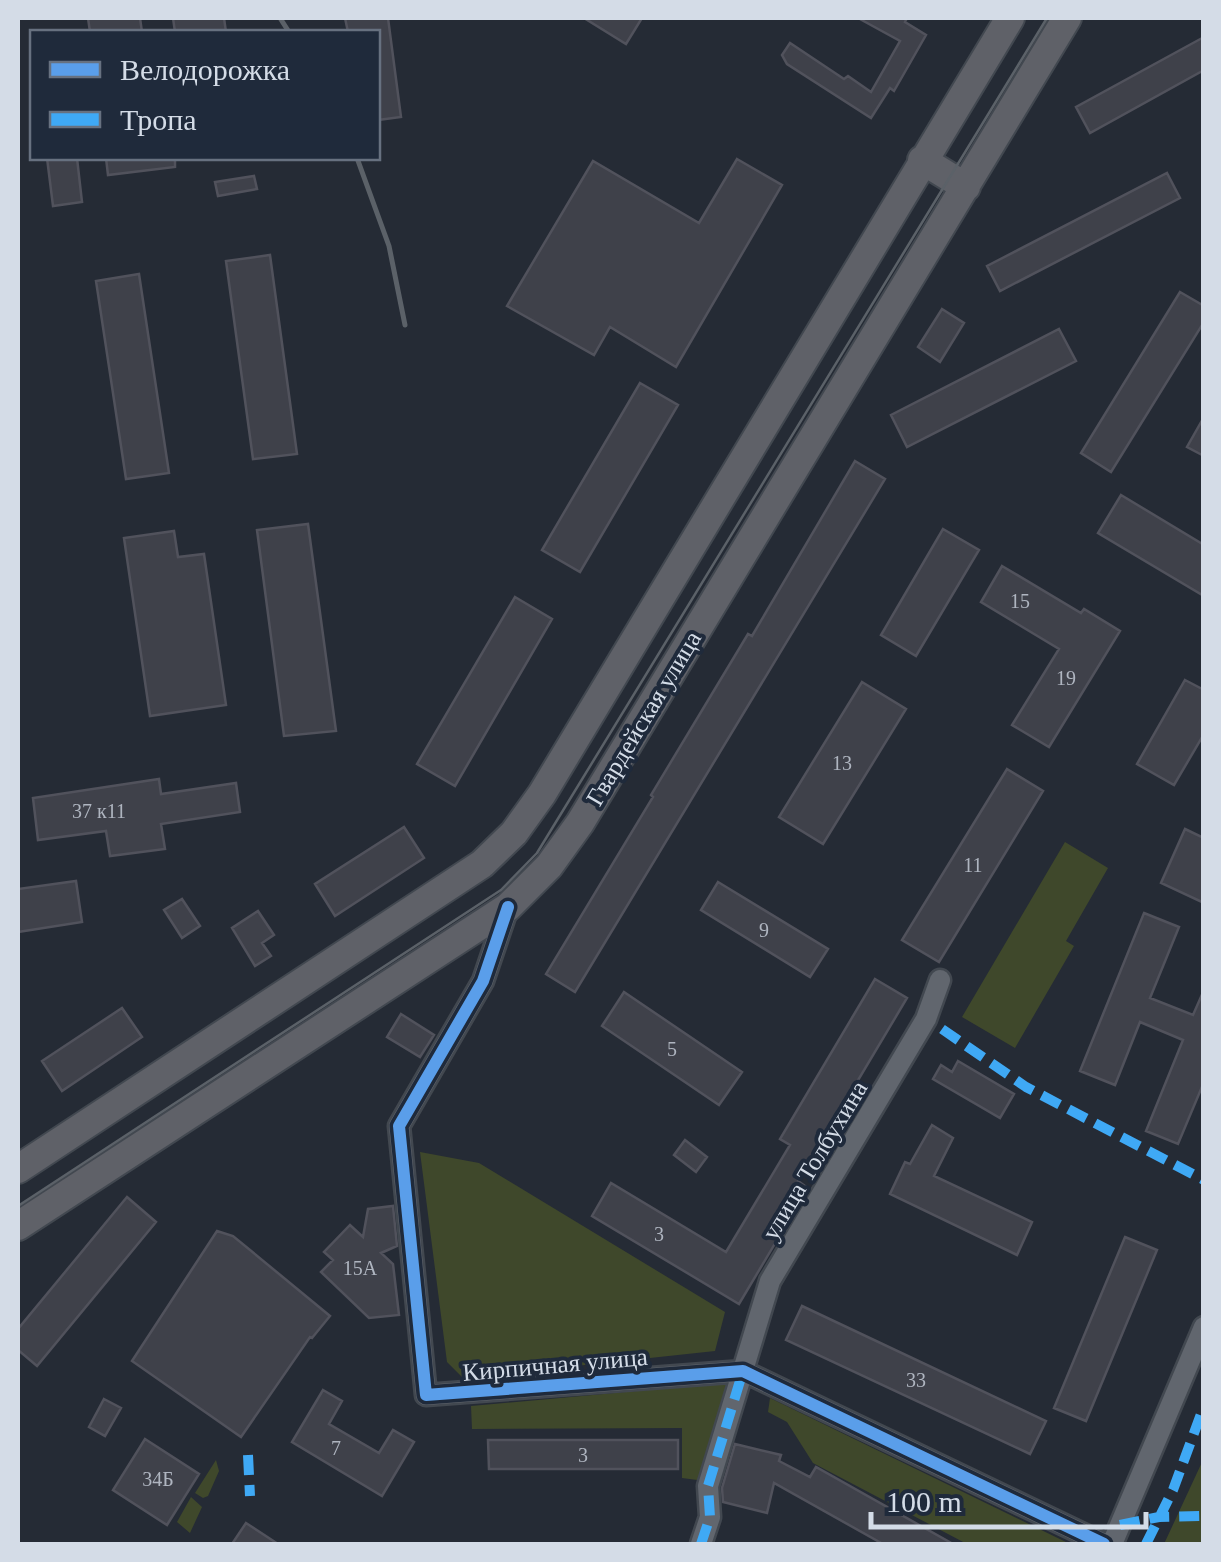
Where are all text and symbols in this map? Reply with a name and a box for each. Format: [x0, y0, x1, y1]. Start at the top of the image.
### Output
legend [30, 30, 380, 160]
text: Велодорожка [120, 53, 290, 86]
text: Тропа [120, 103, 197, 136]
house number: 15 [1010, 590, 1030, 612]
street label: Гвардейская улица [581, 626, 706, 810]
house number: 19 [1056, 667, 1076, 689]
house number: 13 [832, 752, 852, 774]
house number: 37 к11 [72, 800, 126, 822]
house number: 11 [963, 854, 983, 876]
house number: 9 [759, 919, 769, 941]
house number: 5 [667, 1038, 677, 1060]
street label: улица Толбухина [756, 1076, 873, 1245]
house number: 3 [654, 1223, 664, 1245]
house number: 15А [343, 1257, 378, 1279]
street label: Кирпичная улица [461, 1343, 649, 1386]
house number: 33 [906, 1369, 926, 1391]
house number: 7 [331, 1437, 341, 1459]
house number: 3 [578, 1444, 588, 1466]
scale bar [871, 1467, 1146, 1529]
house number: 34Б [142, 1468, 174, 1490]
text: 100 m [886, 1485, 962, 1518]

